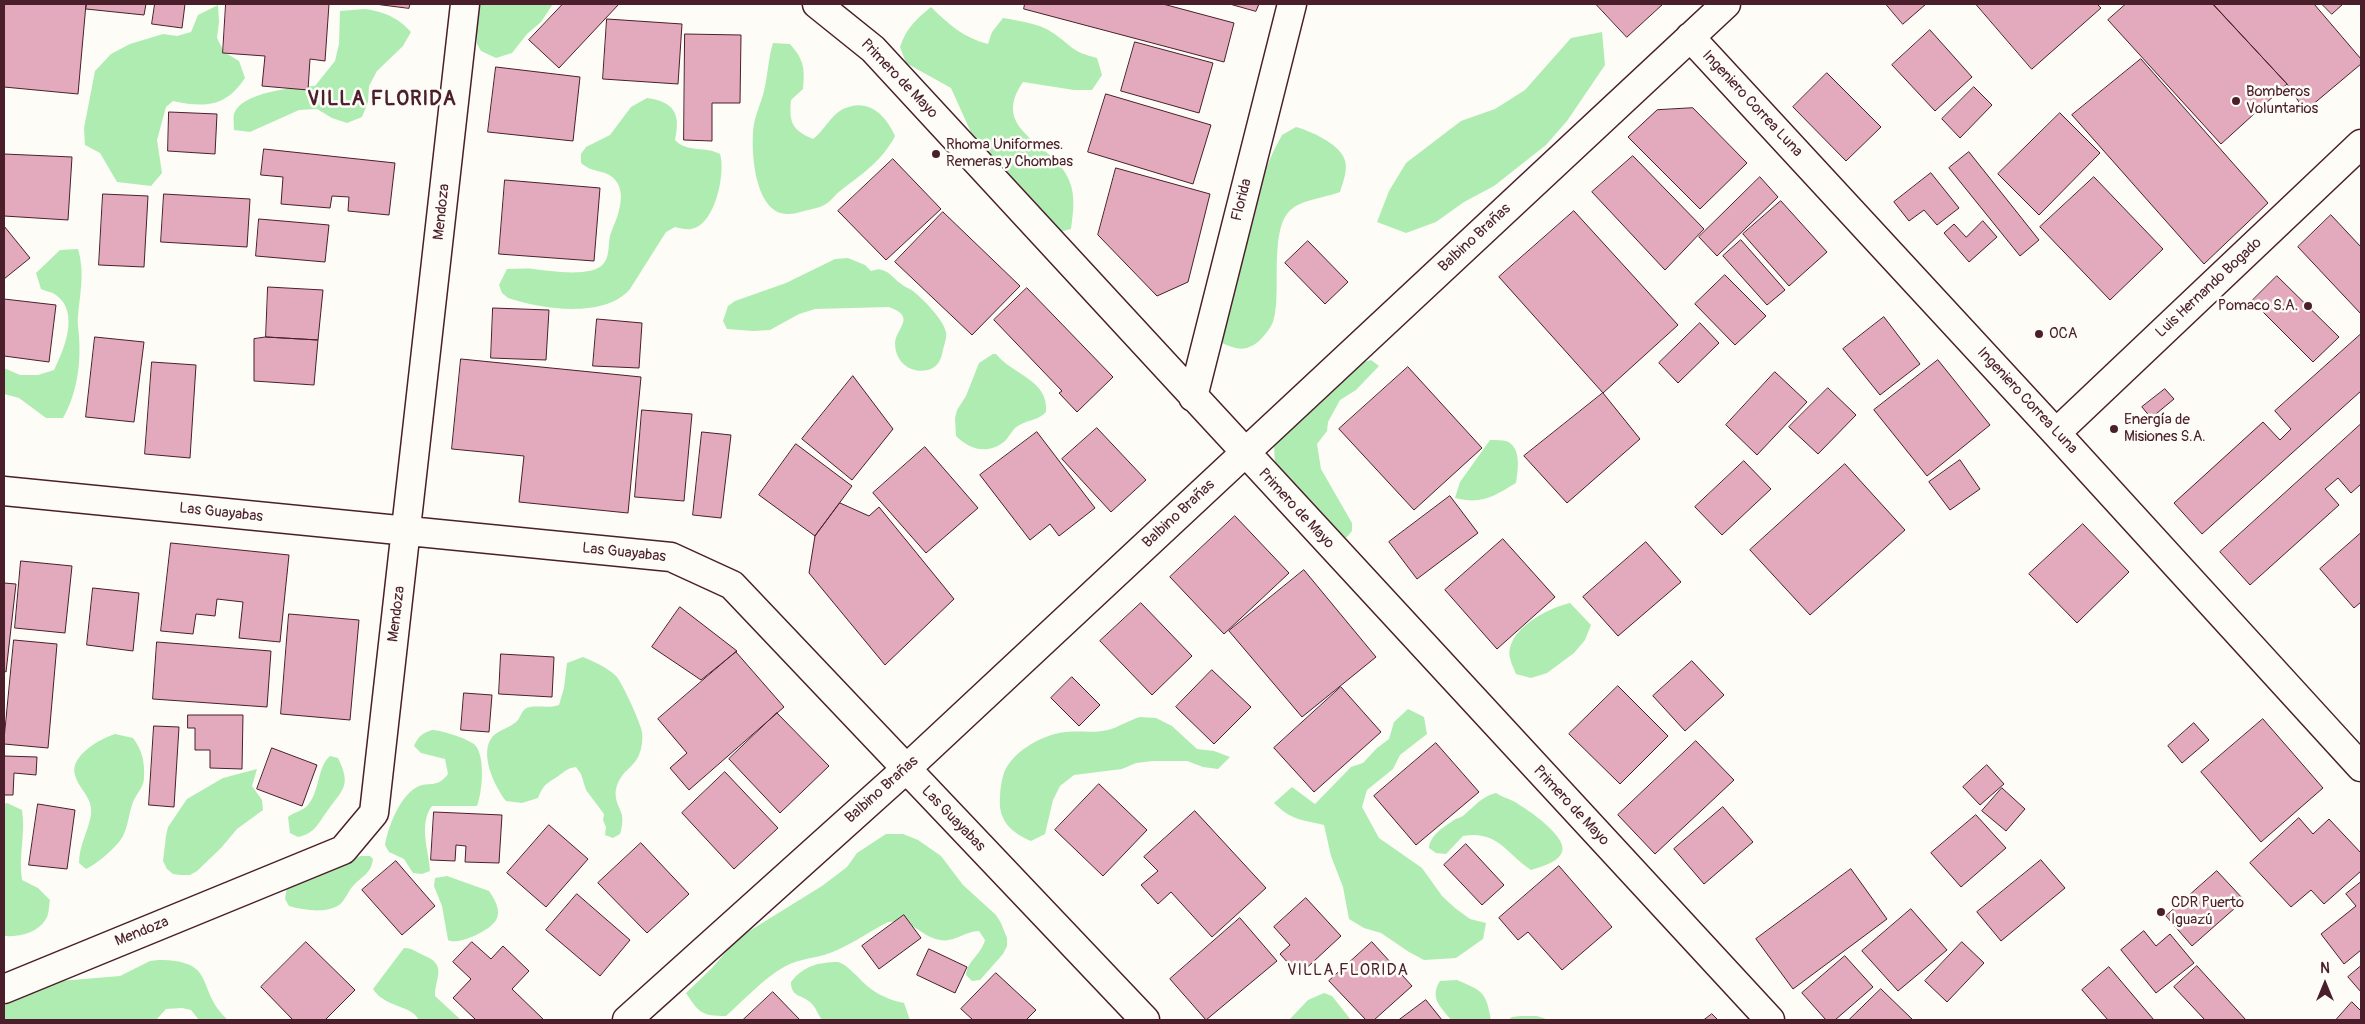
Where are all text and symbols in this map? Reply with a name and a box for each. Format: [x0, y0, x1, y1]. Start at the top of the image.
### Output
street label: Primero de Mayo [857, 36, 941, 122]
street label: Ingeniero Correa Luna [1698, 47, 1806, 161]
place label: Bomberos Voluntarios [2246, 83, 2318, 118]
district label: VILLA FLORIDA [306, 88, 458, 112]
marker: Bomberos Voluntarios [2230, 95, 2242, 107]
place label: Rhoma Uniformes. Remeras y Chombas [946, 136, 1073, 171]
marker: Rhoma Uniformes. Remeras y Chombas [930, 148, 942, 160]
street label: Florida [1228, 177, 1256, 223]
street label: Mendoza [430, 183, 454, 241]
street label: Balbino Brañas [1435, 200, 1515, 276]
street label: Luis Hernando Bogado [2152, 234, 2266, 342]
place label: Pomaco S.A. [2218, 297, 2298, 315]
marker: Pomaco S.A. [2302, 300, 2314, 312]
place label: OCA [2049, 325, 2078, 343]
marker: OCA [2033, 328, 2045, 340]
street label: Ingeniero Correa Luna [1973, 344, 2081, 458]
place label: Energía de Misiones S.A. [2124, 411, 2206, 446]
marker: Energía de Misiones S.A. [2108, 423, 2120, 435]
street label: Primero de Mayo [1254, 465, 1338, 553]
street label: Balbino Brañas [1139, 476, 1219, 552]
street label: Las Guayabas [178, 500, 264, 526]
street label: Las Guayabas [581, 540, 667, 566]
street label: Mendoza [385, 585, 409, 643]
street label: Balbino Brañas [842, 752, 922, 828]
street label: Primero de Mayo [1529, 762, 1613, 850]
street label: Las Guayabas [917, 782, 989, 856]
place label: CDR Puerto Iguazú [2171, 894, 2244, 929]
marker: CDR Puerto Iguazú [2155, 906, 2167, 918]
street label: Mendoza [113, 913, 171, 951]
north arrow [2300, 959, 2350, 1009]
text: N [2320, 960, 2330, 977]
district label: VILLA FLORIDA [1285, 961, 1411, 981]

